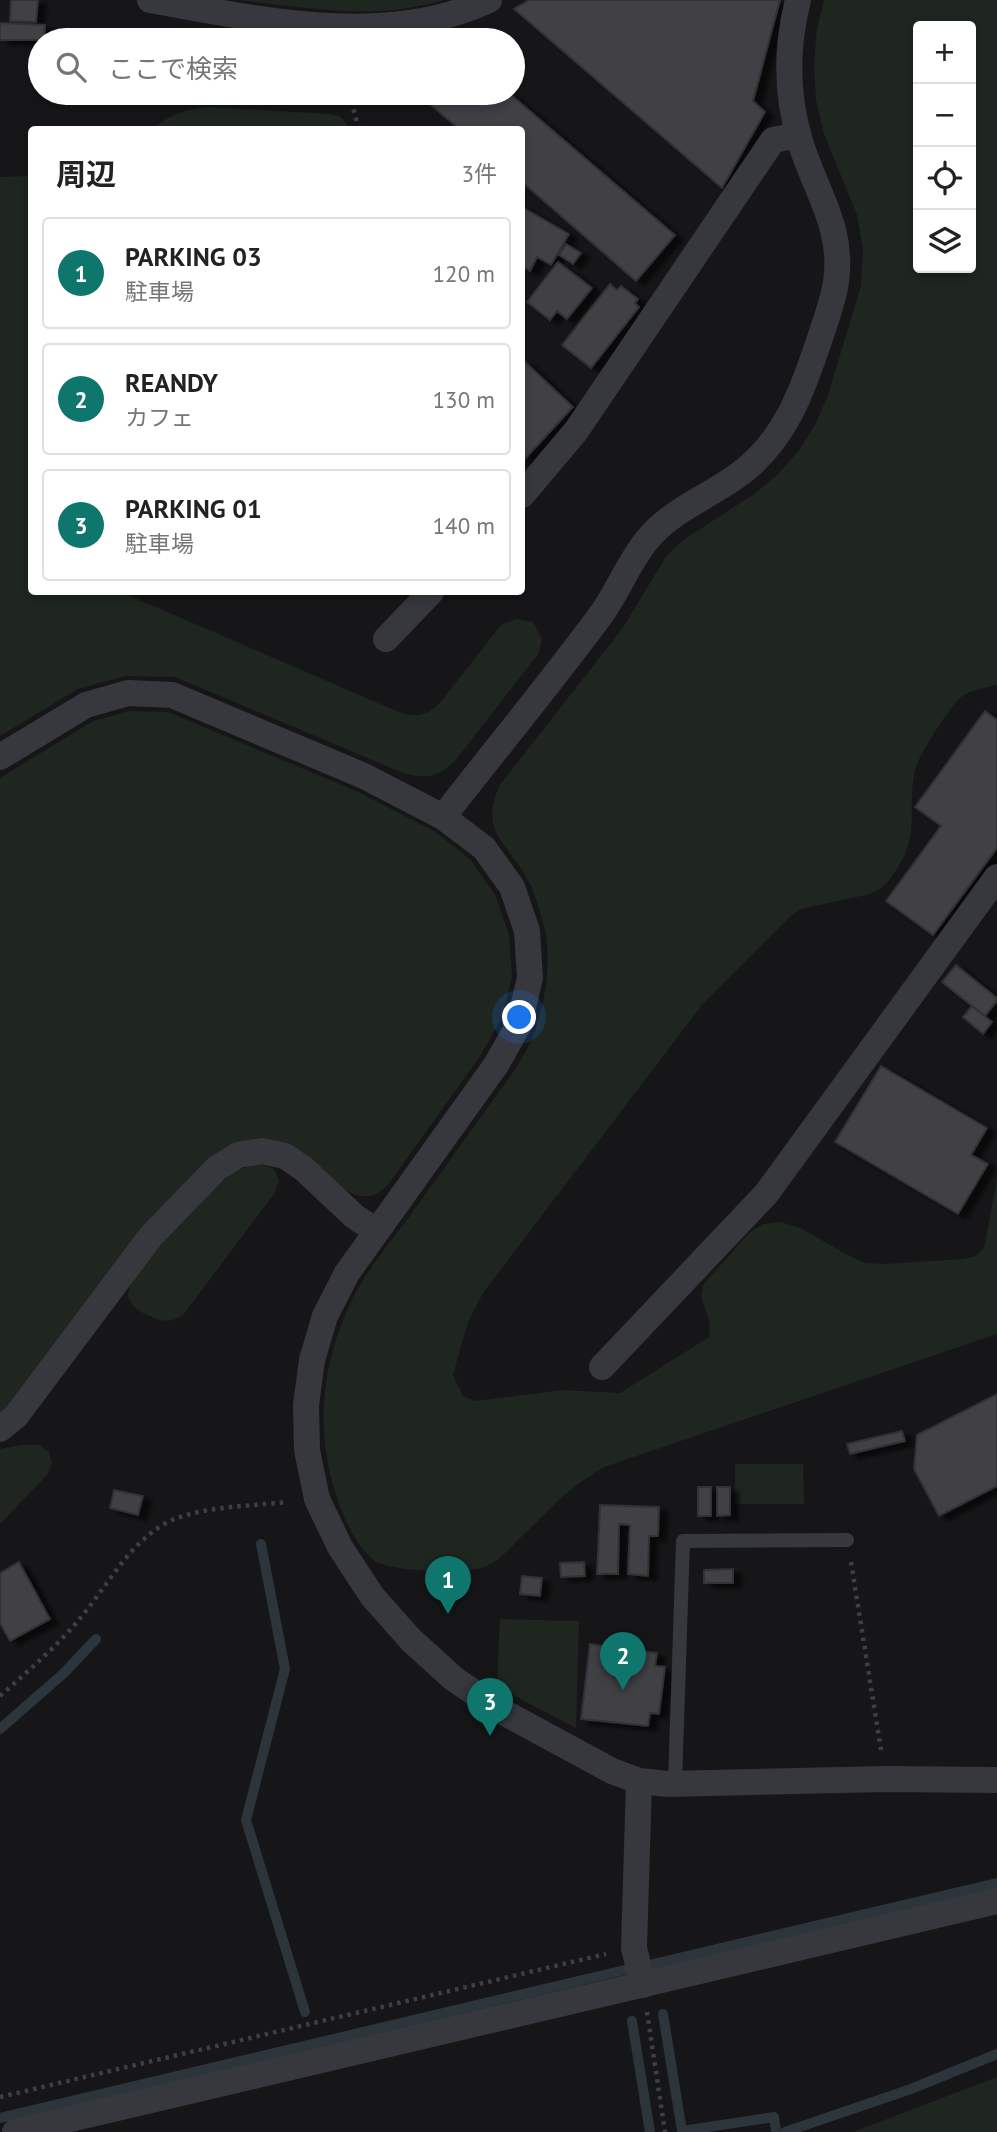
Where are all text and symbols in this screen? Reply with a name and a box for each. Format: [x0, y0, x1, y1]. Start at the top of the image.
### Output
map controls [913, 21, 976, 273]
button: + [913, 21, 976, 84]
search box [28, 28, 525, 105]
icon: search [52, 48, 90, 86]
text: ここで検索 [108, 52, 238, 85]
button: − [913, 84, 976, 147]
button: locate [913, 147, 976, 210]
text: 周辺 [56, 154, 116, 193]
text: 3件 [461, 159, 497, 188]
button: layers [913, 210, 976, 273]
text: PARKING 03 [125, 240, 262, 273]
text: 1 [74, 259, 88, 288]
text: 120 m [433, 259, 495, 288]
text: 駐車場 [125, 277, 194, 306]
text: REANDY [125, 366, 218, 399]
text: 2 [74, 385, 88, 414]
text: 130 m [433, 385, 495, 414]
text: カフェ [125, 403, 194, 432]
text: PARKING 01 [125, 492, 262, 525]
text: 3 [74, 511, 88, 540]
text: 140 m [433, 511, 495, 540]
text: 駐車場 [125, 529, 194, 558]
your location [502, 1000, 536, 1034]
pin: 1 [425, 1556, 471, 1614]
pin: 2 [600, 1632, 646, 1690]
pin: 3 [467, 1678, 513, 1736]

